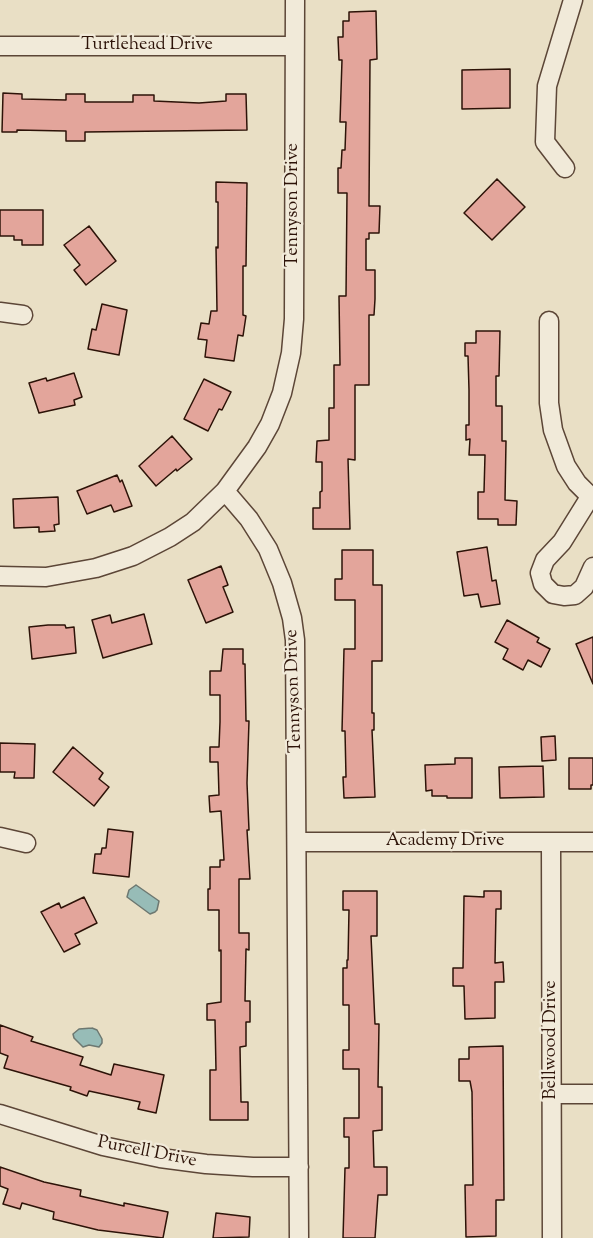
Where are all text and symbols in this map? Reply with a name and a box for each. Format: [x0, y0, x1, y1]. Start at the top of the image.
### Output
street label: Turtlehead Drive [81, 35, 213, 57]
street label: Tennyson Drive [283, 143, 305, 267]
street label: Tennyson Drive [282, 629, 308, 753]
street label: Academy Drive [386, 831, 504, 853]
street label: Bellwood Drive [541, 980, 563, 1100]
street label: Purcell Drive [96, 1133, 198, 1173]

